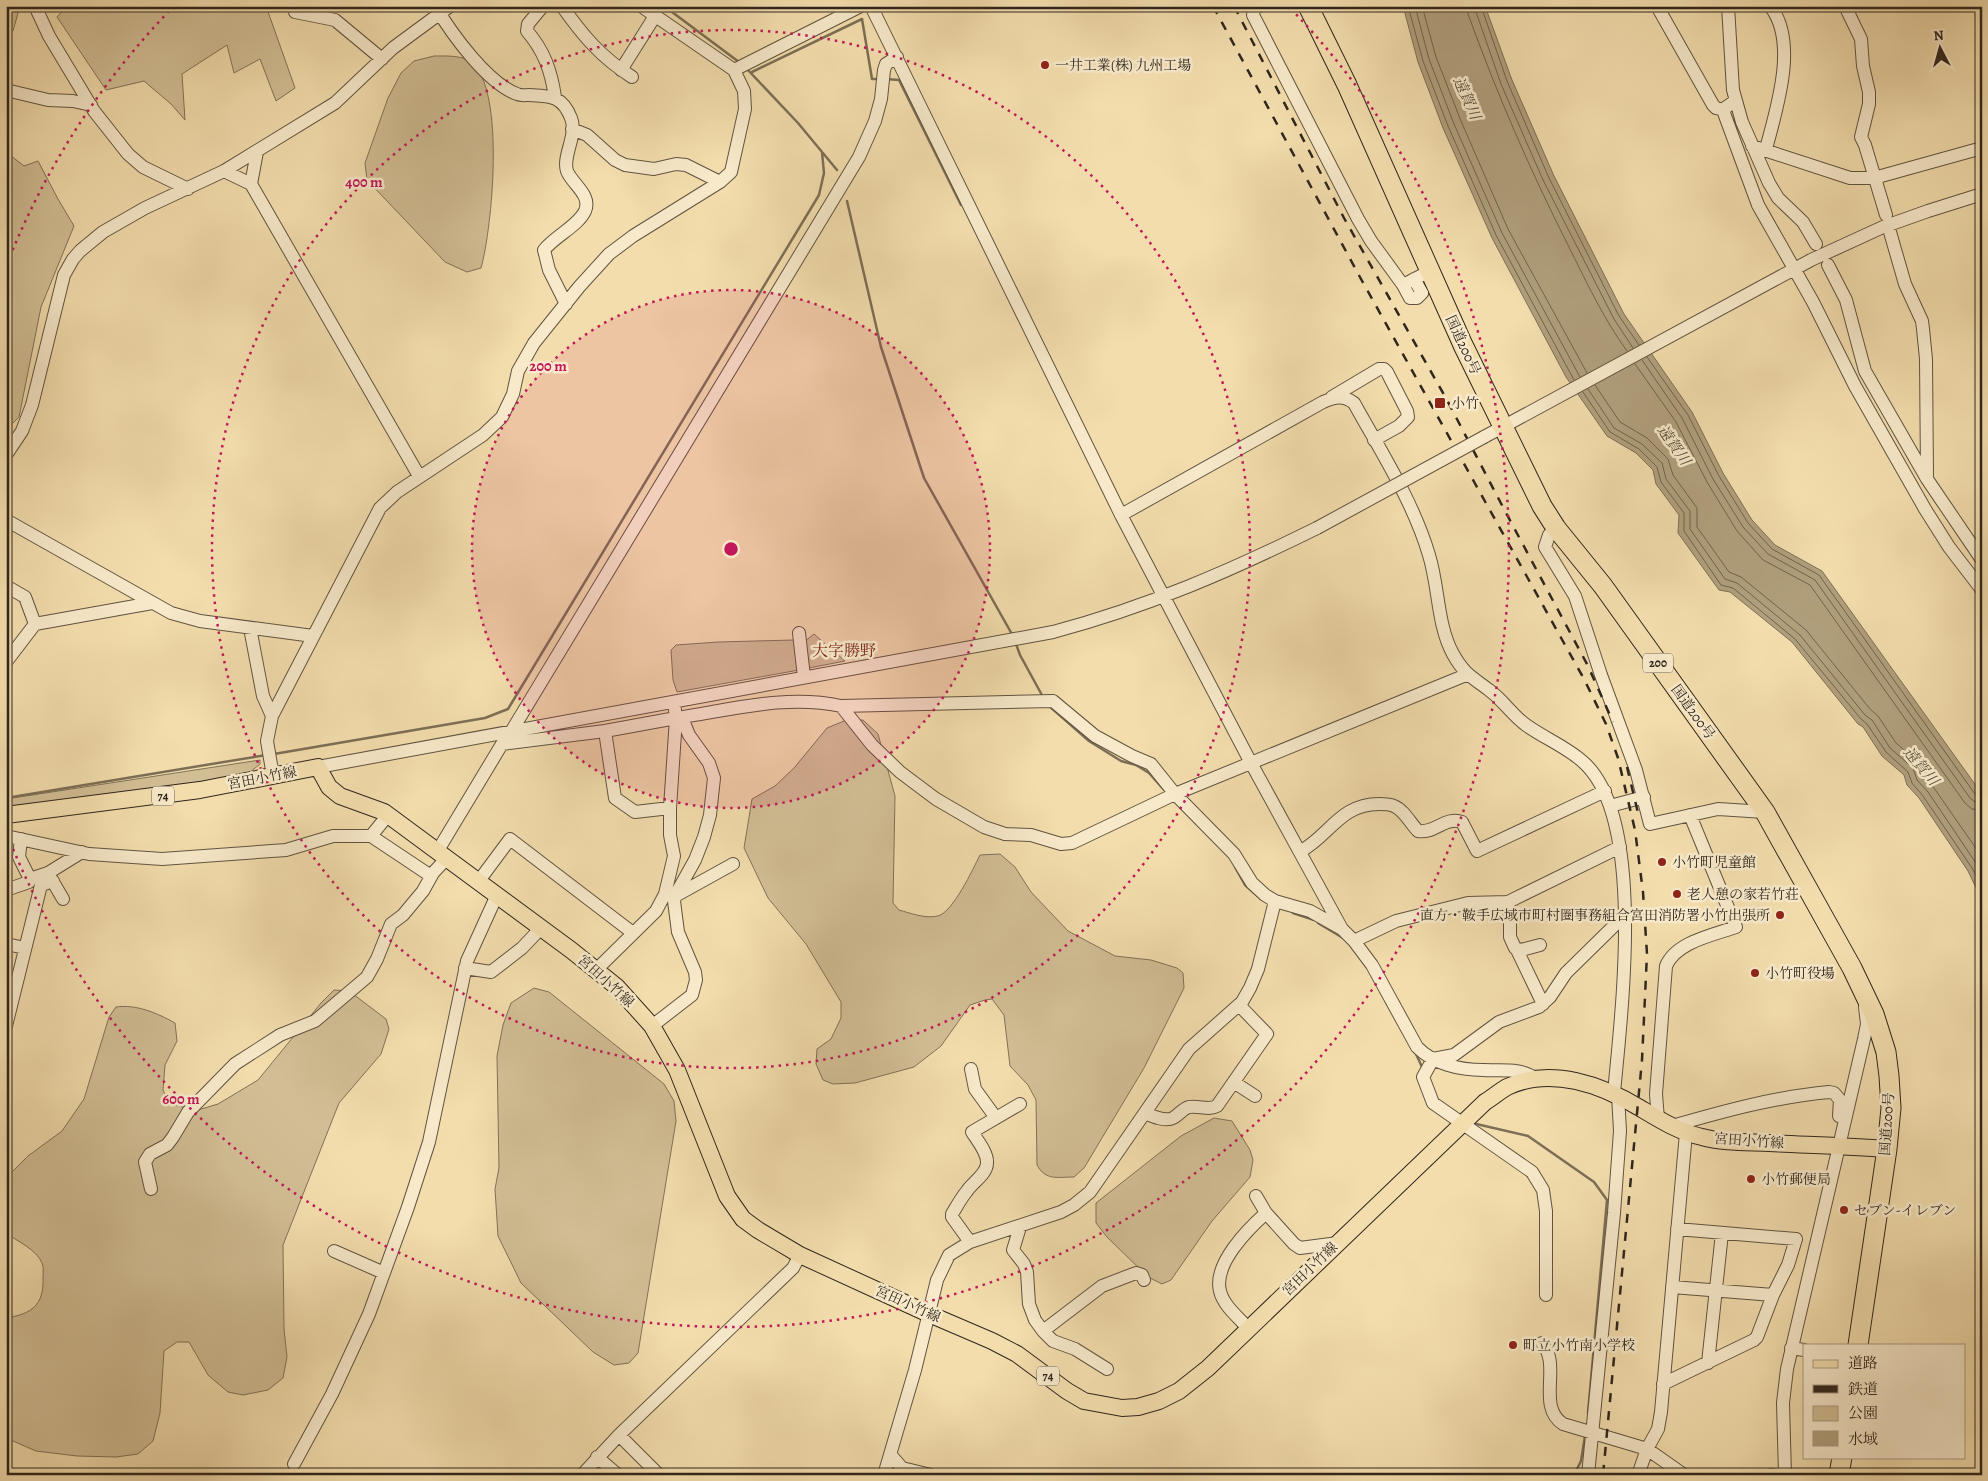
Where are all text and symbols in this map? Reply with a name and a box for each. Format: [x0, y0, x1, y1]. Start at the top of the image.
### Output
north arrow [1916, 22, 1966, 72]
text: N [1933, 26, 1945, 46]
place label: 一井工業(株) 九州工場 [1055, 56, 1191, 75]
marker: 一井工業(株) 九州工場 [1039, 59, 1051, 71]
water label: 遠賀川 [1449, 73, 1486, 124]
text: 400 m [345, 172, 383, 192]
street label: 国道200号 [1441, 312, 1485, 378]
text: 200 m [529, 356, 567, 376]
place label: 小竹 [1451, 394, 1479, 413]
marker: 小竹 [1433, 396, 1447, 410]
water label: 遠賀川 [1653, 421, 1696, 471]
centre of rings [722, 540, 740, 558]
district label: 大字勝野 [812, 640, 876, 662]
road number: 200 [1643, 654, 1673, 672]
street label: 国道200号 [1667, 681, 1719, 743]
water label: 遠賀川 [1899, 742, 1944, 791]
street label: 宮田小竹線 [226, 762, 298, 794]
road number: 74 [152, 786, 174, 806]
place label: 小竹町児童館 [1672, 853, 1756, 872]
marker: 小竹町児童館 [1656, 856, 1668, 868]
place label: 老人憩の家若竹荘 [1687, 885, 1799, 904]
marker: 老人憩の家若竹荘 [1671, 888, 1683, 900]
place label: 直方・鞍手広域市町村圏事務組合宮田消防署小竹出張所 [1420, 906, 1770, 925]
marker: 直方・鞍手広域市町村圏事務組合宮田消防署小竹出張所 [1774, 909, 1786, 921]
street label: 宮田小竹線 [574, 951, 638, 1011]
place label: 小竹町役場 [1765, 964, 1835, 983]
marker: 小竹町役場 [1749, 967, 1761, 979]
text: 600 m [162, 1089, 200, 1109]
street label: 国道200号 [1875, 1092, 1899, 1156]
street label: 宮田小竹線 [1713, 1129, 1785, 1153]
place label: 小竹郵便局 [1761, 1170, 1831, 1189]
marker: 小竹郵便局 [1745, 1173, 1757, 1185]
place label: セブン-イレブン [1854, 1201, 1956, 1220]
marker: セブン-イレブン [1838, 1204, 1850, 1216]
street label: 宮田小竹線 [1278, 1238, 1342, 1300]
street label: 宮田小竹線 [872, 1281, 944, 1327]
place label: 町立小竹南小学校 [1523, 1336, 1635, 1355]
marker: 町立小竹南小学校 [1507, 1339, 1519, 1351]
legend [1803, 1344, 1966, 1458]
text: 道路 [1848, 1353, 1878, 1373]
road number: 74 [1037, 1366, 1059, 1385]
text: 鉄道 [1848, 1379, 1878, 1399]
text: 公園 [1848, 1403, 1878, 1423]
text: 水域 [1848, 1429, 1878, 1449]

